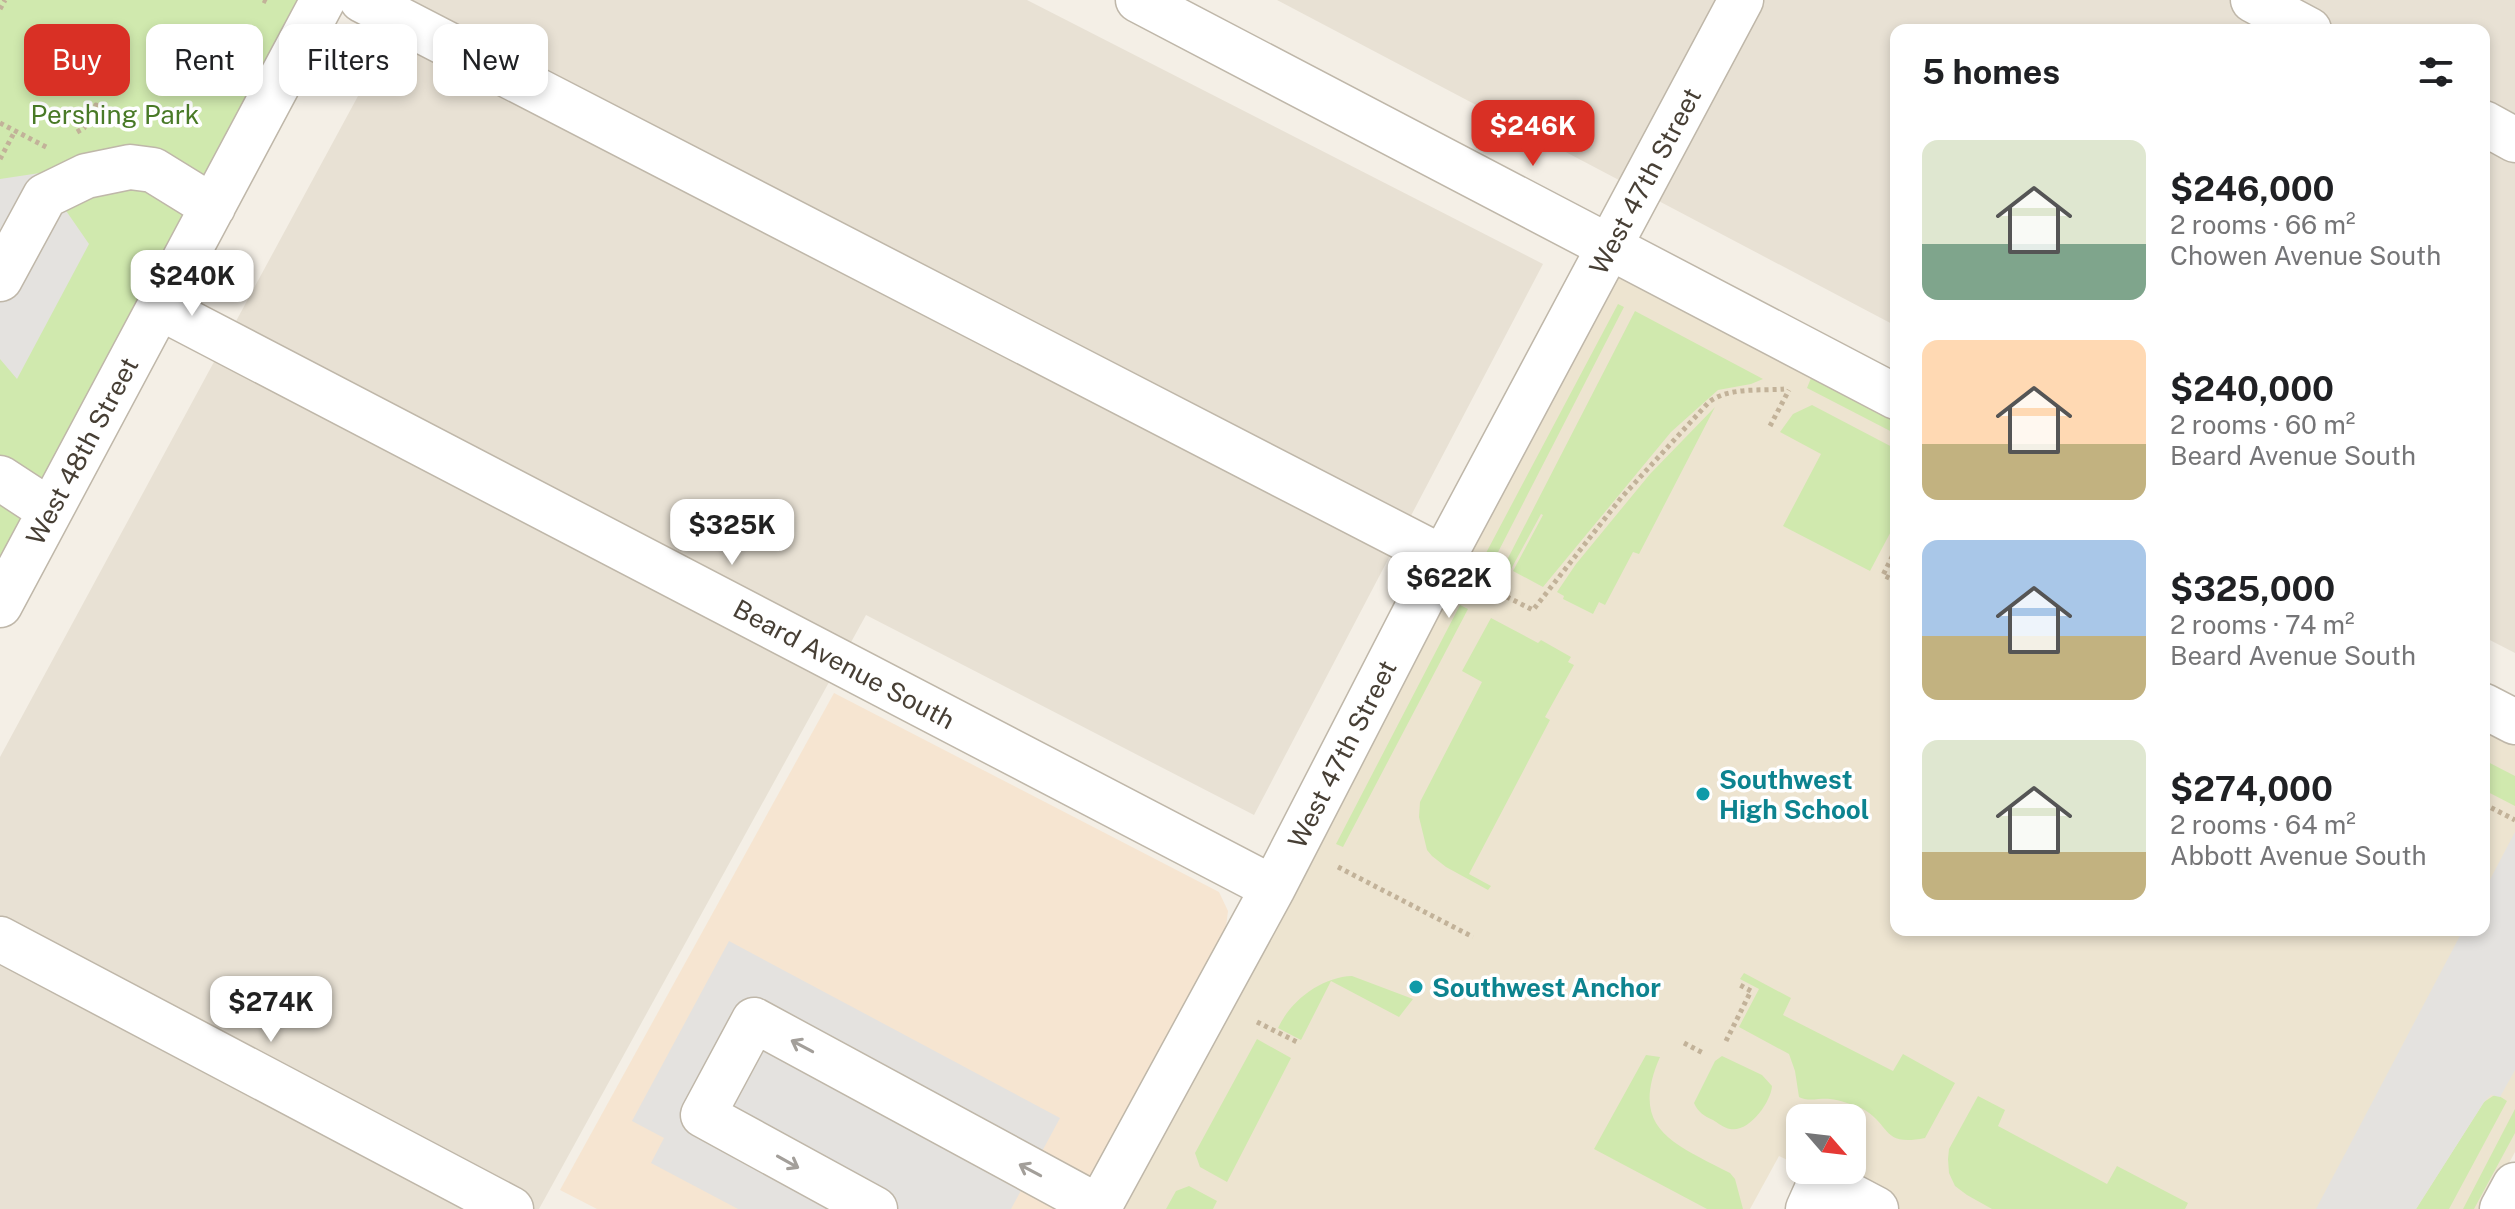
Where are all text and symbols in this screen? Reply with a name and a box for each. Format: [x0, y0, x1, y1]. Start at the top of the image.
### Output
chip: Buy [24, 24, 130, 96]
chip: Rent [146, 24, 263, 96]
chip: Filters [279, 24, 417, 96]
chip: New [433, 24, 548, 96]
icon: filters [2414, 50, 2458, 94]
text: 5 homes [1922, 52, 2060, 92]
street label: West 47th Street [1583, 82, 1707, 280]
park label: Pershing Park [31, 99, 199, 130]
pin: $246K [1477, 100, 1589, 168]
text: $246K [1489, 110, 1577, 141]
text: $246,000 [2170, 169, 2334, 209]
icon: home [1986, 172, 2082, 268]
text: 2 rooms · 66 m² [2170, 209, 2356, 240]
text: Chowen Avenue South [2170, 240, 2441, 271]
pin: $240K [136, 250, 248, 318]
text: $240K [149, 260, 235, 291]
street label: West 48th Street [19, 352, 145, 550]
text: $240,000 [2170, 369, 2334, 409]
icon: home [1986, 372, 2082, 468]
text: 2 rooms · 60 m² [2170, 409, 2355, 440]
text: Beard Avenue South [2170, 440, 2416, 471]
pin: $325K [676, 499, 788, 567]
text: $325K [688, 509, 776, 540]
pin: $622K [1393, 552, 1505, 620]
text: $622K [1406, 562, 1492, 593]
text: $325,000 [2170, 569, 2335, 609]
icon: home [1986, 572, 2082, 668]
street label: Beard Avenue South [728, 593, 960, 735]
text: 2 rooms · 74 m² [2170, 609, 2355, 640]
text: Beard Avenue South [2170, 640, 2416, 671]
street label: West 47th Street [1281, 655, 1403, 853]
place label: Southwest High School [1719, 764, 1869, 825]
text: $274,000 [2170, 769, 2333, 809]
icon: home [1986, 772, 2082, 868]
marker: Southwest High School [1694, 785, 1712, 803]
text: 2 rooms · 64 m² [2170, 809, 2356, 840]
text: Abbott Avenue South [2170, 840, 2427, 871]
place label: Southwest Anchor [1432, 972, 1661, 1003]
pin: $274K [215, 976, 327, 1044]
marker: Southwest Anchor [1407, 978, 1425, 996]
text: $274K [228, 986, 314, 1017]
one-way arrow [790, 1038, 814, 1053]
north arrow [1786, 1104, 1866, 1184]
map controls [1786, 1104, 1866, 1184]
one-way arrow [776, 1155, 800, 1170]
one-way arrow [1019, 1162, 1042, 1178]

